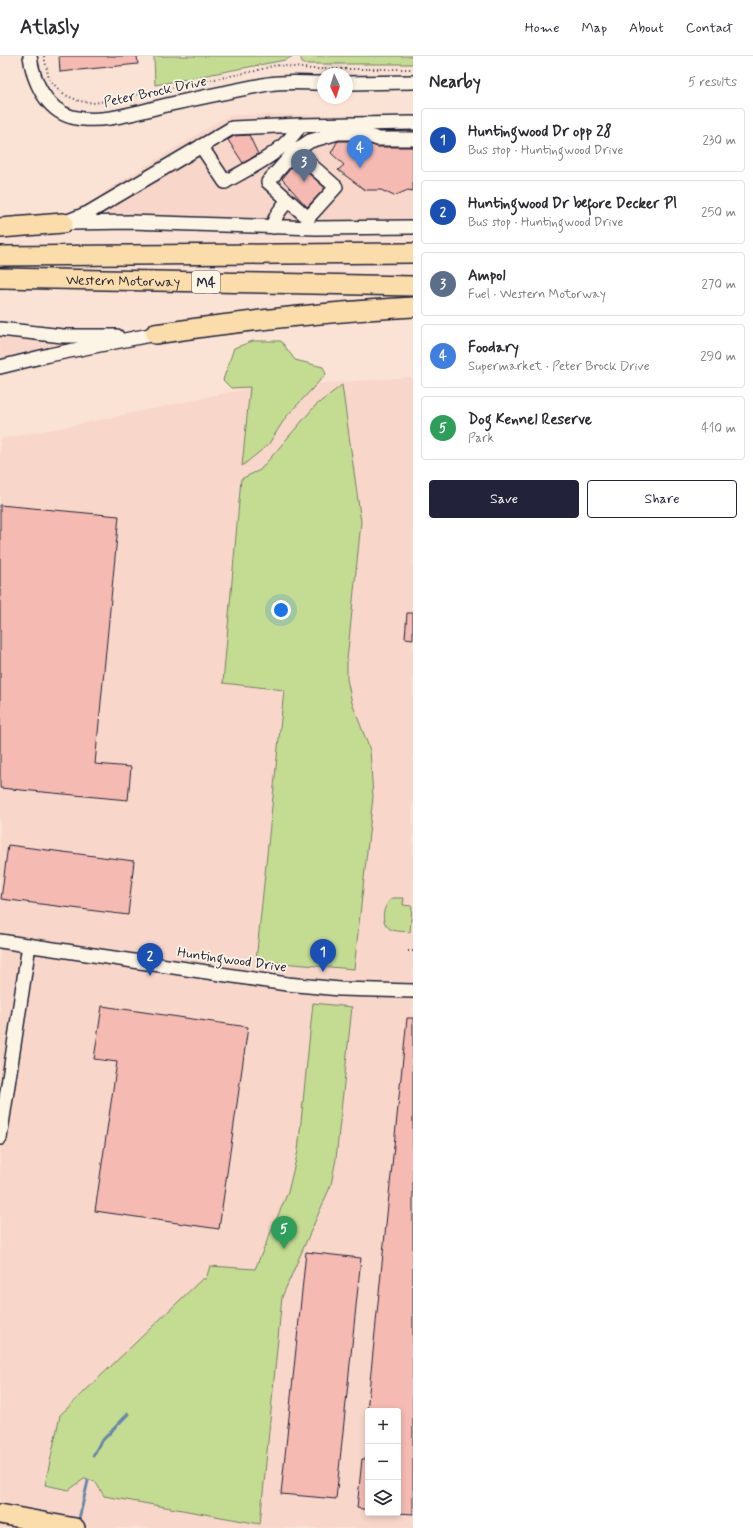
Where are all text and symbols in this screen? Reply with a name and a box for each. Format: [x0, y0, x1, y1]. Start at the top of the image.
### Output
text: Atlasly [20, 15, 79, 40]
text: Home [525, 19, 559, 37]
text: Map [581, 19, 607, 37]
text: About [629, 19, 664, 37]
text: Contact [686, 19, 733, 37]
north arrow [317, 68, 353, 104]
text: Nearby [429, 71, 481, 93]
street label: Peter Brock Drive [102, 72, 208, 112]
text: 5 results [688, 74, 737, 91]
text: Huntingwood Dr opp 28 [468, 122, 612, 142]
text: 1 [440, 132, 446, 149]
text: 230 m [702, 132, 736, 149]
pin: 4 [347, 135, 373, 168]
text: Bus stop · Huntingwood Drive [468, 142, 623, 159]
pin: 3 [291, 149, 317, 182]
text: Huntingwood Dr before Decker Pl [468, 194, 677, 214]
text: 2 [440, 204, 446, 221]
text: 250 m [701, 204, 736, 221]
text: Bus stop · Huntingwood Drive [468, 214, 623, 231]
text: Ampol [468, 266, 505, 286]
street label: Western Motorway [66, 271, 180, 291]
road number: M4 [192, 271, 220, 293]
text: 3 [440, 276, 446, 293]
text: 270 m [701, 276, 736, 293]
text: Fuel · Western Motorway [468, 286, 606, 303]
text: Foodary [468, 338, 519, 358]
text: 4 [439, 348, 447, 365]
text: 290 m [700, 348, 736, 365]
text: Supermarket · Peter Brock Drive [468, 358, 650, 375]
text: Dog Kennel Reserve [468, 410, 592, 430]
text: 5 [439, 420, 447, 437]
text: 410 m [701, 420, 736, 437]
text: Park [468, 430, 494, 447]
button: Save [429, 480, 579, 518]
button: Share [587, 480, 737, 518]
your location [271, 600, 291, 620]
pin: 1 [310, 939, 336, 972]
pin: 2 [137, 943, 163, 976]
street label: Huntingwood Drive [176, 943, 288, 979]
pin: 5 [271, 1216, 297, 1249]
map controls [365, 1408, 401, 1516]
button: + [365, 1408, 401, 1444]
button: − [365, 1444, 401, 1480]
button: layers [365, 1480, 401, 1516]

